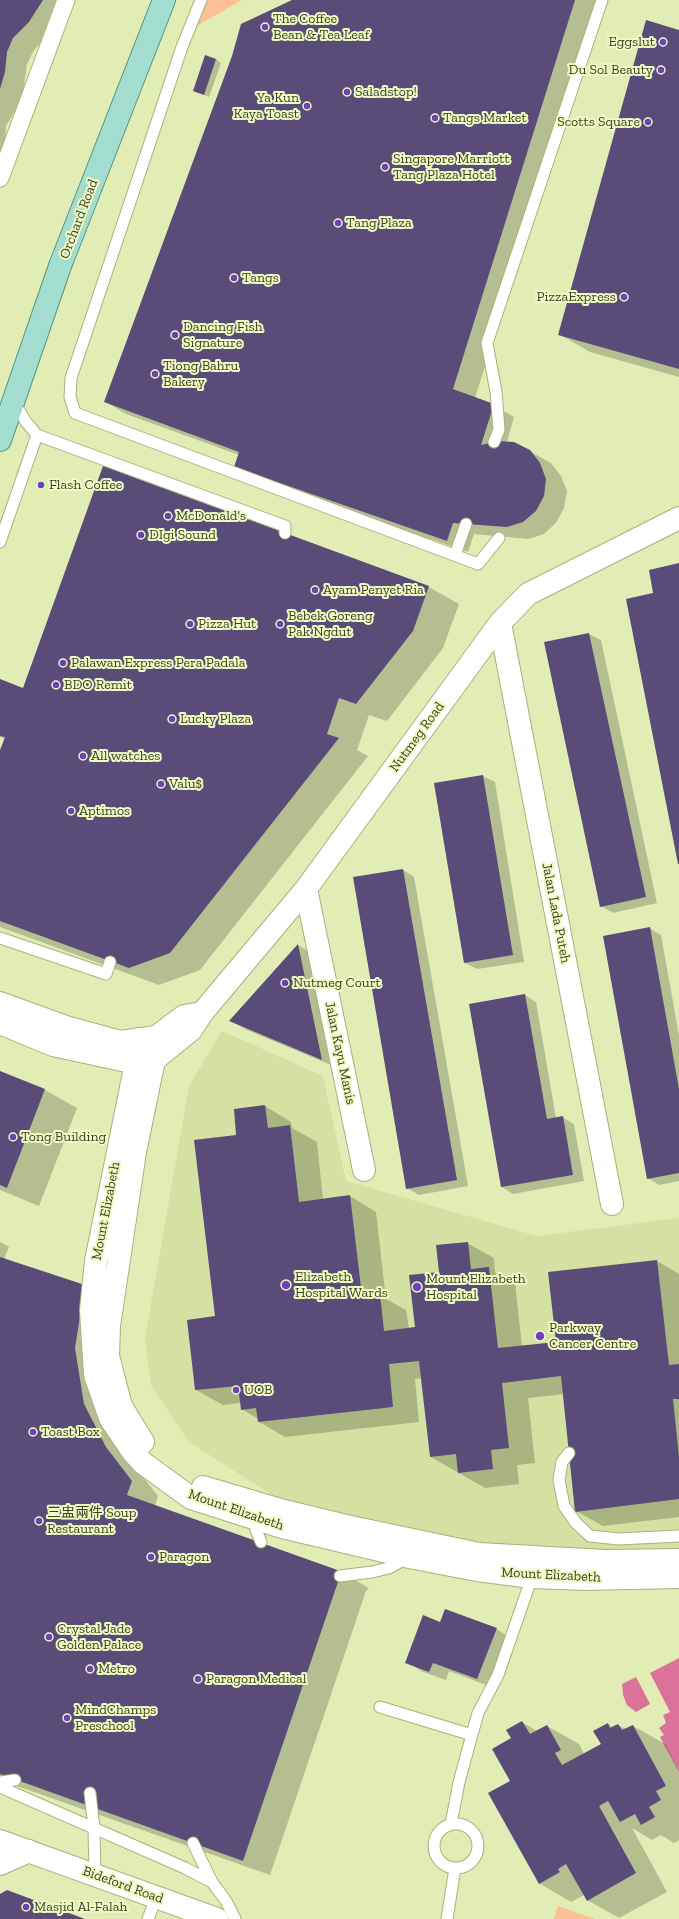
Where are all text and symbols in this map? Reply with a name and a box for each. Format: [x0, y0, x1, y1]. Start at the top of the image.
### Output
place label: The Coffee Bean & Tea Leaf [273, 11, 369, 44]
marker: The Coffee Bean & Tea Leaf [260, 22, 270, 32]
place label: Eggslut [609, 34, 655, 50]
marker: Eggslut [658, 37, 668, 47]
place label: Du Sol Beauty [569, 62, 653, 78]
marker: Du Sol Beauty [656, 65, 666, 75]
place label: Saladstop! [355, 84, 417, 100]
marker: Saladstop! [342, 87, 352, 97]
place label: Ya Kun Kaya Toast [233, 90, 299, 122]
marker: Ya Kun Kaya Toast [302, 101, 312, 111]
place label: Tangs Market [443, 110, 527, 126]
marker: Tangs Market [430, 113, 440, 123]
place label: Scotts Square [557, 114, 640, 130]
marker: Scotts Square [643, 117, 653, 127]
place label: Singapore Marriott Tang Plaza Hotel [393, 151, 510, 184]
marker: Singapore Marriott Tang Plaza Hotel [380, 162, 390, 172]
street label: Orchard Road [56, 177, 102, 261]
place label: Tang Plaza [346, 215, 412, 231]
marker: Tang Plaza [333, 218, 343, 228]
place label: Tangs [242, 270, 279, 286]
marker: Tangs [229, 273, 239, 283]
place label: PizzaExpress [536, 289, 616, 305]
marker: PizzaExpress [619, 292, 629, 302]
place label: Dancing Fish Signature [183, 319, 263, 352]
marker: Dancing Fish Signature [170, 330, 180, 340]
place label: Tiong Bahru Bakery [163, 358, 238, 390]
marker: Tiong Bahru Bakery [150, 369, 160, 379]
place label: Flash Coffee [49, 477, 122, 493]
marker: Flash Coffee [36, 480, 46, 490]
place label: McDonald's [176, 508, 246, 524]
marker: McDonald's [163, 511, 173, 521]
place label: DIgi Sound [149, 527, 216, 543]
marker: DIgi Sound [136, 530, 146, 540]
place label: Ayam Penyet Ria [323, 582, 424, 598]
marker: Ayam Penyet Ria [310, 585, 320, 595]
place label: Bebek Goreng Pak Ngdut [288, 608, 373, 640]
place label: Pizza Hut [198, 616, 256, 632]
marker: Pizza Hut [185, 619, 195, 629]
marker: Bebek Goreng Pak Ngdut [275, 619, 285, 629]
place label: Palawan Express Pera Padala [71, 655, 245, 671]
marker: Palawan Express Pera Padala [58, 658, 68, 668]
place label: BDO Remit [64, 677, 132, 693]
marker: BDO Remit [51, 680, 61, 690]
street label: Nutmeg Road [386, 699, 448, 775]
place label: Lucky Plaza [180, 711, 251, 727]
marker: Lucky Plaza [167, 714, 177, 724]
place label: All watches [91, 748, 160, 764]
marker: All watches [78, 751, 88, 761]
place label: Valu$ [169, 776, 202, 792]
marker: Valu$ [156, 779, 166, 789]
place label: Aptimos [79, 803, 130, 819]
marker: Aptimos [66, 806, 76, 816]
street label: Jalan Lada Puteh [538, 861, 574, 965]
place label: Nutmeg Court [293, 975, 381, 991]
marker: Nutmeg Court [280, 978, 290, 988]
street label: Jalan Kayu Manis [321, 1000, 359, 1106]
place label: Tong Building [21, 1129, 106, 1145]
marker: Tong Building [8, 1132, 18, 1142]
street label: Mount Elizabeth [88, 1160, 124, 1262]
place label: Elizabeth Hospital Wards [295, 1269, 388, 1302]
place label: Mount Elizabeth Hospital [426, 1271, 526, 1304]
marker: Elizabeth Hospital Wards [280, 1279, 292, 1291]
marker: Mount Elizabeth Hospital [411, 1281, 423, 1293]
place label: Parkway Cancer Centre [549, 1320, 636, 1352]
marker: Parkway Cancer Centre [534, 1330, 546, 1342]
place label: UOB [244, 1382, 272, 1398]
marker: UOB [231, 1385, 241, 1395]
place label: Toast Box [41, 1424, 100, 1440]
marker: Toast Box [28, 1427, 38, 1437]
street label: Mount Elizabeth [186, 1486, 286, 1534]
place label: 三盅兩件 Soup Restaurant [47, 1505, 136, 1538]
marker: 三盅兩件 Soup Restaurant [34, 1516, 44, 1526]
place label: Paragon [159, 1549, 209, 1565]
marker: Paragon [146, 1552, 156, 1562]
street label: Mount Elizabeth [501, 1564, 601, 1586]
place label: Crystal Jade Golden Palace [57, 1621, 141, 1654]
marker: Crystal Jade Golden Palace [44, 1632, 54, 1642]
place label: Metro [98, 1661, 135, 1677]
marker: Metro [85, 1664, 95, 1674]
place label: Paragon Medical [206, 1671, 307, 1687]
marker: Paragon Medical [193, 1674, 203, 1684]
place label: MindChamps Preschool [75, 1702, 156, 1734]
marker: MindChamps Preschool [62, 1713, 72, 1723]
street label: Bideford Road [80, 1863, 166, 1907]
place label: Masjid Al-Falah [34, 1899, 127, 1915]
marker: Masjid Al-Falah [21, 1902, 31, 1912]

